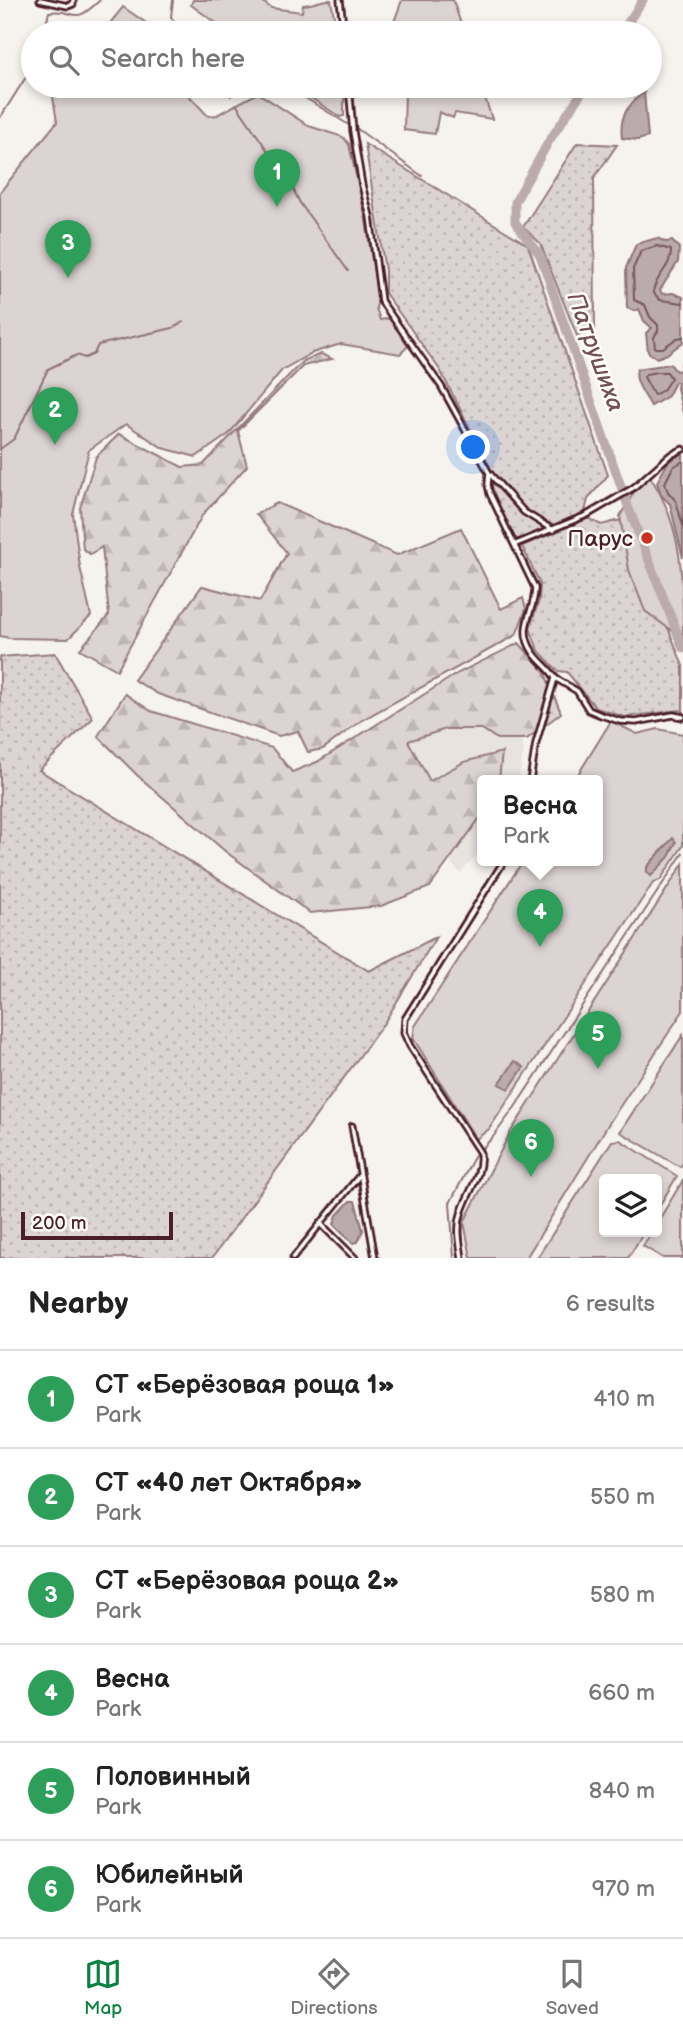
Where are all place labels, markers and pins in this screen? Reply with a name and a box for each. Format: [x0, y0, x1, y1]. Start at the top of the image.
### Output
pin: 1 [254, 149, 300, 207]
pin: 3 [45, 220, 91, 278]
pin: 2 [32, 387, 78, 445]
place label: Парус [567, 525, 633, 553]
marker: Парус [639, 530, 655, 546]
pin: 4 [517, 889, 563, 947]
pin: 5 [575, 1011, 621, 1069]
pin: 6 [508, 1119, 554, 1177]

